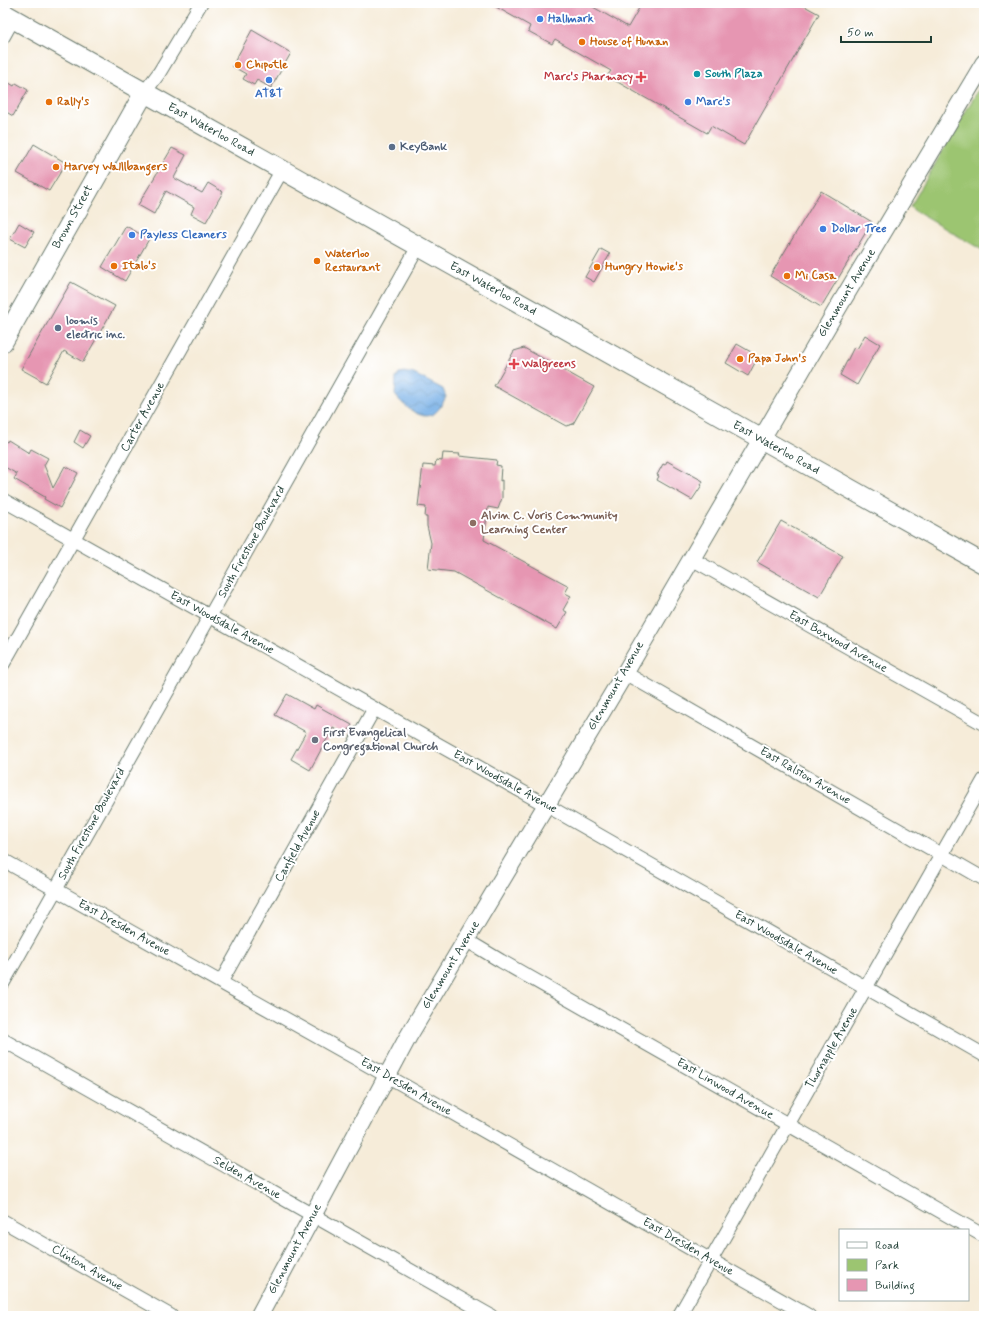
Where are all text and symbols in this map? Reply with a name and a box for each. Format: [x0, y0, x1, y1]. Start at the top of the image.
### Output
place label: Hallmark [548, 11, 594, 27]
marker: Hallmark [535, 14, 545, 24]
scale bar [841, 18, 931, 44]
text: 50 m [847, 25, 874, 41]
place label: House of Hunan [590, 34, 668, 50]
marker: House of Hunan [577, 37, 587, 47]
place label: Chipotle [246, 57, 288, 73]
marker: Chipotle [233, 60, 243, 70]
place label: South Plaza [705, 66, 763, 82]
place label: Marc's Pharmacy [544, 69, 633, 85]
marker: South Plaza [692, 69, 702, 79]
marker: Marc's Pharmacy [636, 72, 646, 82]
marker: AT&T [264, 75, 274, 85]
place label: AT&T [255, 86, 283, 102]
place label: Rally's [57, 94, 90, 110]
place label: Marc's [696, 94, 731, 110]
marker: Rally's [44, 97, 54, 107]
marker: Marc's [683, 97, 693, 107]
street label: East Waterloo Road [165, 99, 257, 161]
place label: KeyBank [400, 139, 447, 155]
marker: KeyBank [387, 142, 397, 152]
place label: Harvey Walllbangers [64, 159, 168, 176]
marker: Harvey Walllbangers [51, 162, 61, 172]
street label: Brown Street [49, 182, 97, 252]
place label: Dollar Tree [831, 221, 887, 237]
marker: Dollar Tree [818, 224, 828, 234]
place label: Payless Cleaners [140, 227, 228, 243]
marker: Payless Cleaners [127, 230, 137, 240]
place label: Waterloo Restaurant [324, 246, 381, 276]
street label: Glenmount Avenue [814, 246, 880, 340]
marker: Waterloo Restaurant [312, 256, 322, 266]
place label: Italo's [122, 258, 157, 274]
street label: East Waterloo Road [447, 258, 539, 320]
place label: Hungry Howie's [605, 259, 684, 276]
marker: Italo's [109, 261, 119, 271]
marker: Hungry Howie's [592, 262, 602, 272]
place label: Mi Casa [795, 268, 837, 284]
marker: Mi Casa [782, 271, 792, 281]
place label: loomis electric inc. [66, 313, 125, 343]
marker: loomis electric inc. [53, 323, 63, 333]
place label: Papa John's [748, 351, 807, 367]
marker: Papa John's [735, 354, 745, 364]
place label: Walgreens [521, 356, 576, 373]
marker: Walgreens [509, 359, 519, 369]
street label: Carter Avenue [117, 379, 169, 455]
street label: East Waterloo Road [730, 417, 822, 479]
street label: South Firestone Boulevard [215, 483, 289, 601]
place label: Alvin C. Voris Community Learning Center [481, 508, 618, 539]
marker: Alvin C. Voris Community Learning Center [468, 518, 478, 528]
street label: East Woodsdale Avenue [167, 588, 277, 658]
street label: East Boxwood Avenue [786, 607, 890, 677]
street label: Glenmount Avenue [584, 638, 648, 734]
place label: First Evangelical Congregational Church [323, 725, 438, 756]
marker: First Evangelical Congregational Church [310, 735, 320, 745]
street label: East Ralston Avenue [757, 743, 853, 809]
street label: East Woodsdale Avenue [450, 747, 560, 817]
street label: South Firestone Boulevard [55, 765, 129, 883]
street label: Canfield Avenue [271, 807, 325, 885]
street label: East Dresden Avenue [75, 896, 173, 960]
street label: East Woodsdale Avenue [731, 907, 841, 979]
street label: Glenmount Avenue [418, 918, 484, 1012]
street label: Thornapple Avenue [802, 1004, 862, 1092]
street label: East Dresden Avenue [357, 1054, 455, 1120]
street label: East Linwood Avenue [673, 1055, 777, 1123]
street label: Selden Avenue [210, 1153, 284, 1203]
street label: Glenmount Avenue [264, 1201, 326, 1297]
street label: East Dresden Avenue [639, 1214, 737, 1280]
legend [839, 1229, 969, 1301]
text: Road [875, 1238, 899, 1254]
street label: Clinton Avenue [49, 1241, 125, 1295]
text: Park [875, 1258, 899, 1274]
text: Building [875, 1278, 915, 1295]

